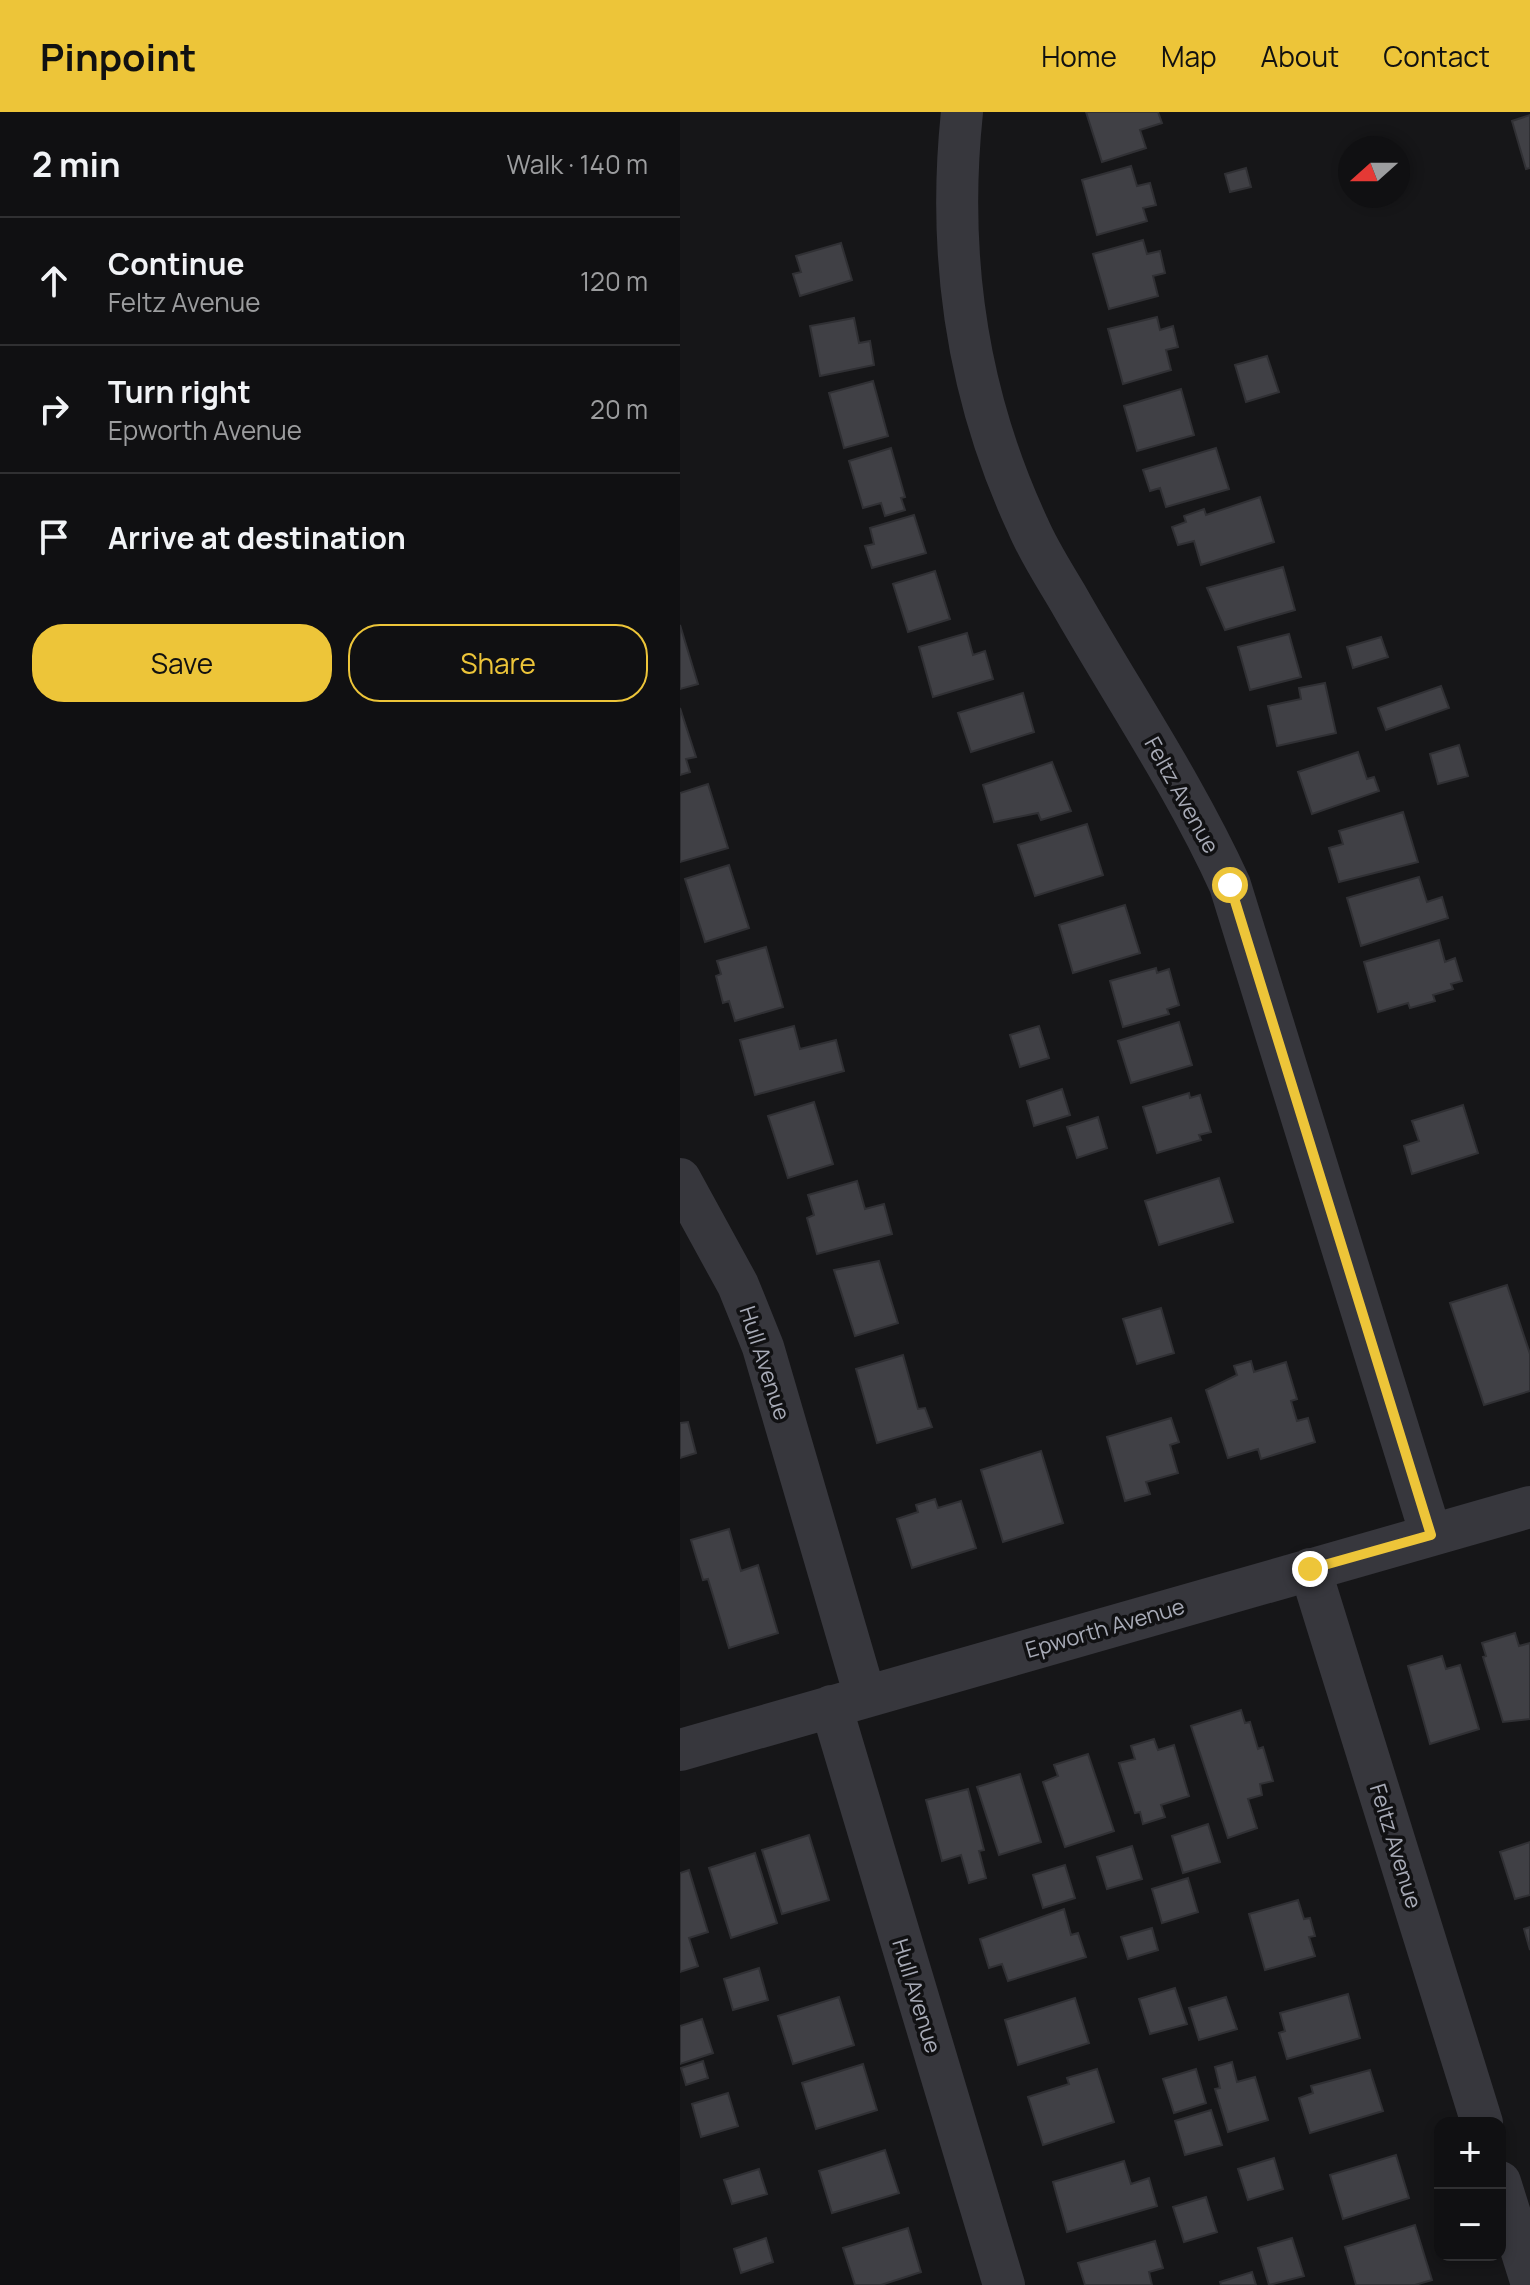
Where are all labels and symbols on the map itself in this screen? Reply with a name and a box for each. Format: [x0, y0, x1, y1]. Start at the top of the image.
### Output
north arrow [1338, 136, 1410, 208]
street label: Feltz Avenue [1138, 731, 1226, 859]
route start [1212, 867, 1248, 903]
street label: Hull Avenue [732, 1302, 798, 1424]
route end [1292, 1551, 1328, 1587]
street label: Epworth Avenue [1022, 1591, 1188, 1665]
street label: Feltz Avenue [1363, 1780, 1429, 1912]
street label: Hull Avenue [885, 1935, 949, 2057]

